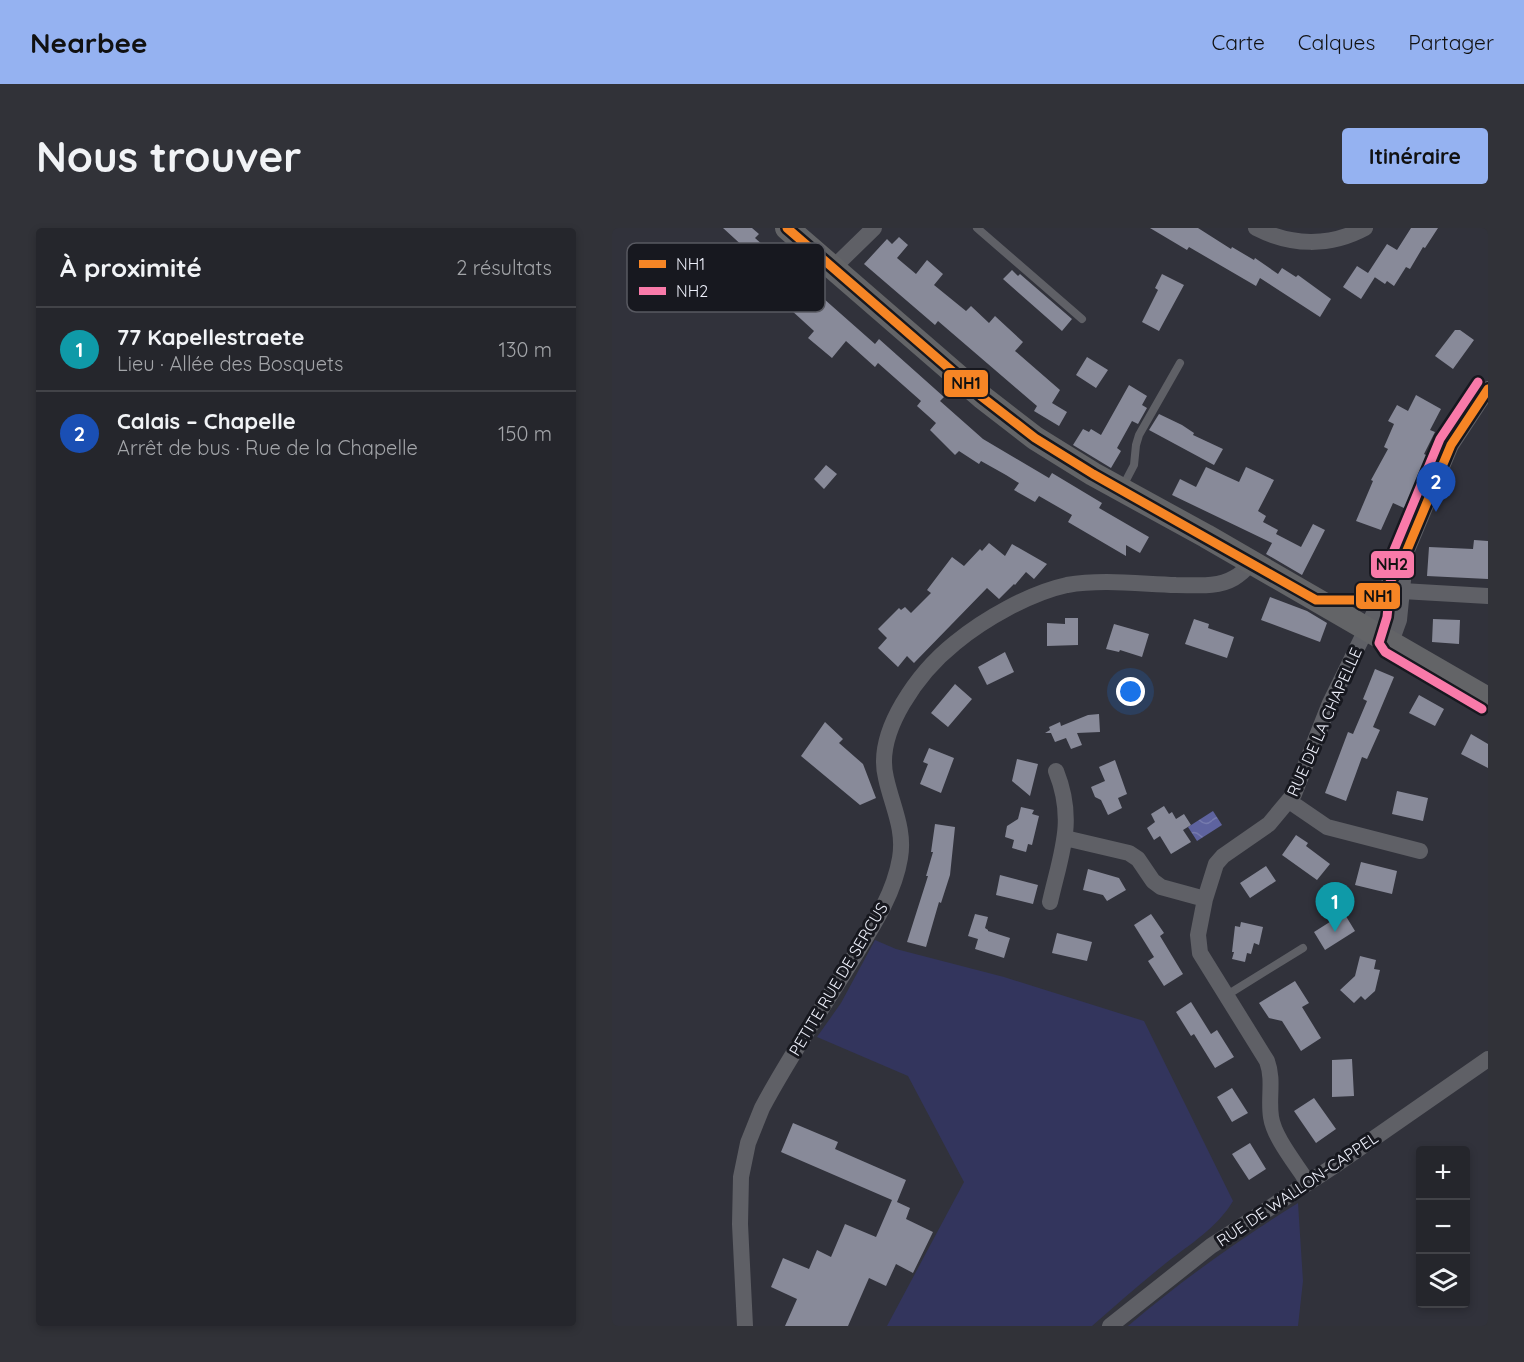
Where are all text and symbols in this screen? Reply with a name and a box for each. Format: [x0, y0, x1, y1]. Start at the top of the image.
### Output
text: Nearbee [30, 25, 148, 60]
text: Carte [1211, 29, 1265, 55]
text: Calques [1298, 29, 1375, 55]
text: Partager [1408, 29, 1494, 55]
button: Itinéraire [1342, 128, 1488, 184]
text: Nous trouver [36, 130, 301, 183]
legend [627, 243, 825, 312]
text: À proximité [60, 251, 202, 284]
text: NH1 [676, 254, 705, 274]
text: 2 résultats [456, 255, 552, 280]
text: NH2 [676, 281, 708, 301]
text: 77 Kapellestraete [117, 323, 305, 351]
text: 1 [76, 337, 83, 362]
text: 130 m [499, 337, 552, 362]
text: Lieu · Allée des Bosquets [117, 351, 344, 376]
line badge: NH1 [943, 369, 989, 398]
text: NH1 [951, 373, 981, 393]
text: Calais – Chapelle [117, 407, 296, 435]
text: 2 [74, 421, 85, 446]
text: 150 m [498, 421, 552, 446]
text: Arrêt de bus · Rue de la Chapelle [117, 435, 418, 460]
pin: 2 [1416, 462, 1456, 512]
line badge: NH2 [1370, 550, 1415, 579]
text: NH2 [1376, 554, 1408, 574]
line badge: NH1 [1355, 582, 1401, 610]
text: NH1 [1363, 586, 1393, 606]
street label: RUE DE LA CHAPELLE [1282, 644, 1366, 800]
your location [1116, 677, 1145, 706]
pin: 1 [1316, 882, 1354, 932]
street label: PETITE RUE DE SERCUS [784, 899, 892, 1059]
street label: RUE DE WALLON-CAPPEL [1212, 1127, 1382, 1251]
map controls [1416, 1146, 1470, 1308]
button: + [1416, 1146, 1470, 1200]
button: − [1416, 1200, 1470, 1254]
button: layers [1416, 1254, 1470, 1308]

